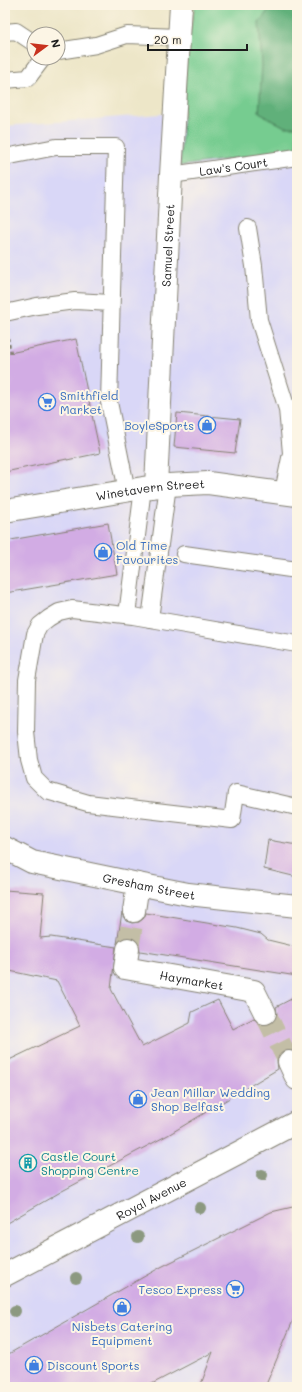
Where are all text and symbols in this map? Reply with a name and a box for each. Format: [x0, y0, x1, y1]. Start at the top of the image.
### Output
north arrow [26, 26, 66, 66]
scale bar [148, 26, 247, 52]
text: 20 m [154, 31, 182, 47]
text: N [48, 37, 64, 49]
street label: Law's Court [198, 153, 269, 179]
street label: Samuel Street [158, 203, 178, 287]
place label: Smithfield Market [60, 387, 119, 417]
supermarket icon: Smithfield Market [37, 392, 57, 412]
shop icon: BoyleSports [197, 415, 217, 435]
place label: BoyleSports [124, 417, 194, 433]
street label: Winetavern Street [95, 475, 205, 504]
place label: Old Time Favourites [116, 537, 179, 567]
shop icon: Old Time Favourites [93, 542, 113, 562]
street label: Gresham Street [101, 869, 196, 903]
street label: Haymarket [159, 966, 225, 993]
place label: Jean Millar Wedding Shop Belfast [151, 1084, 270, 1114]
shop icon: Jean Millar Wedding Shop Belfast [128, 1089, 148, 1109]
place label: Castle Court Shopping Centre [41, 1148, 139, 1178]
building icon: Castle Court Shopping Centre [18, 1153, 38, 1173]
street label: Royal Avenue [113, 1173, 189, 1223]
supermarket icon: Tesco Express [225, 1279, 245, 1299]
place label: Tesco Express [139, 1281, 222, 1297]
shop icon: Nisbets Catering Equipment [112, 1297, 132, 1317]
place label: Nisbets Catering Equipment [72, 1318, 172, 1348]
shop icon: Discount Sports [24, 1355, 44, 1375]
place label: Discount Sports [47, 1357, 140, 1373]

